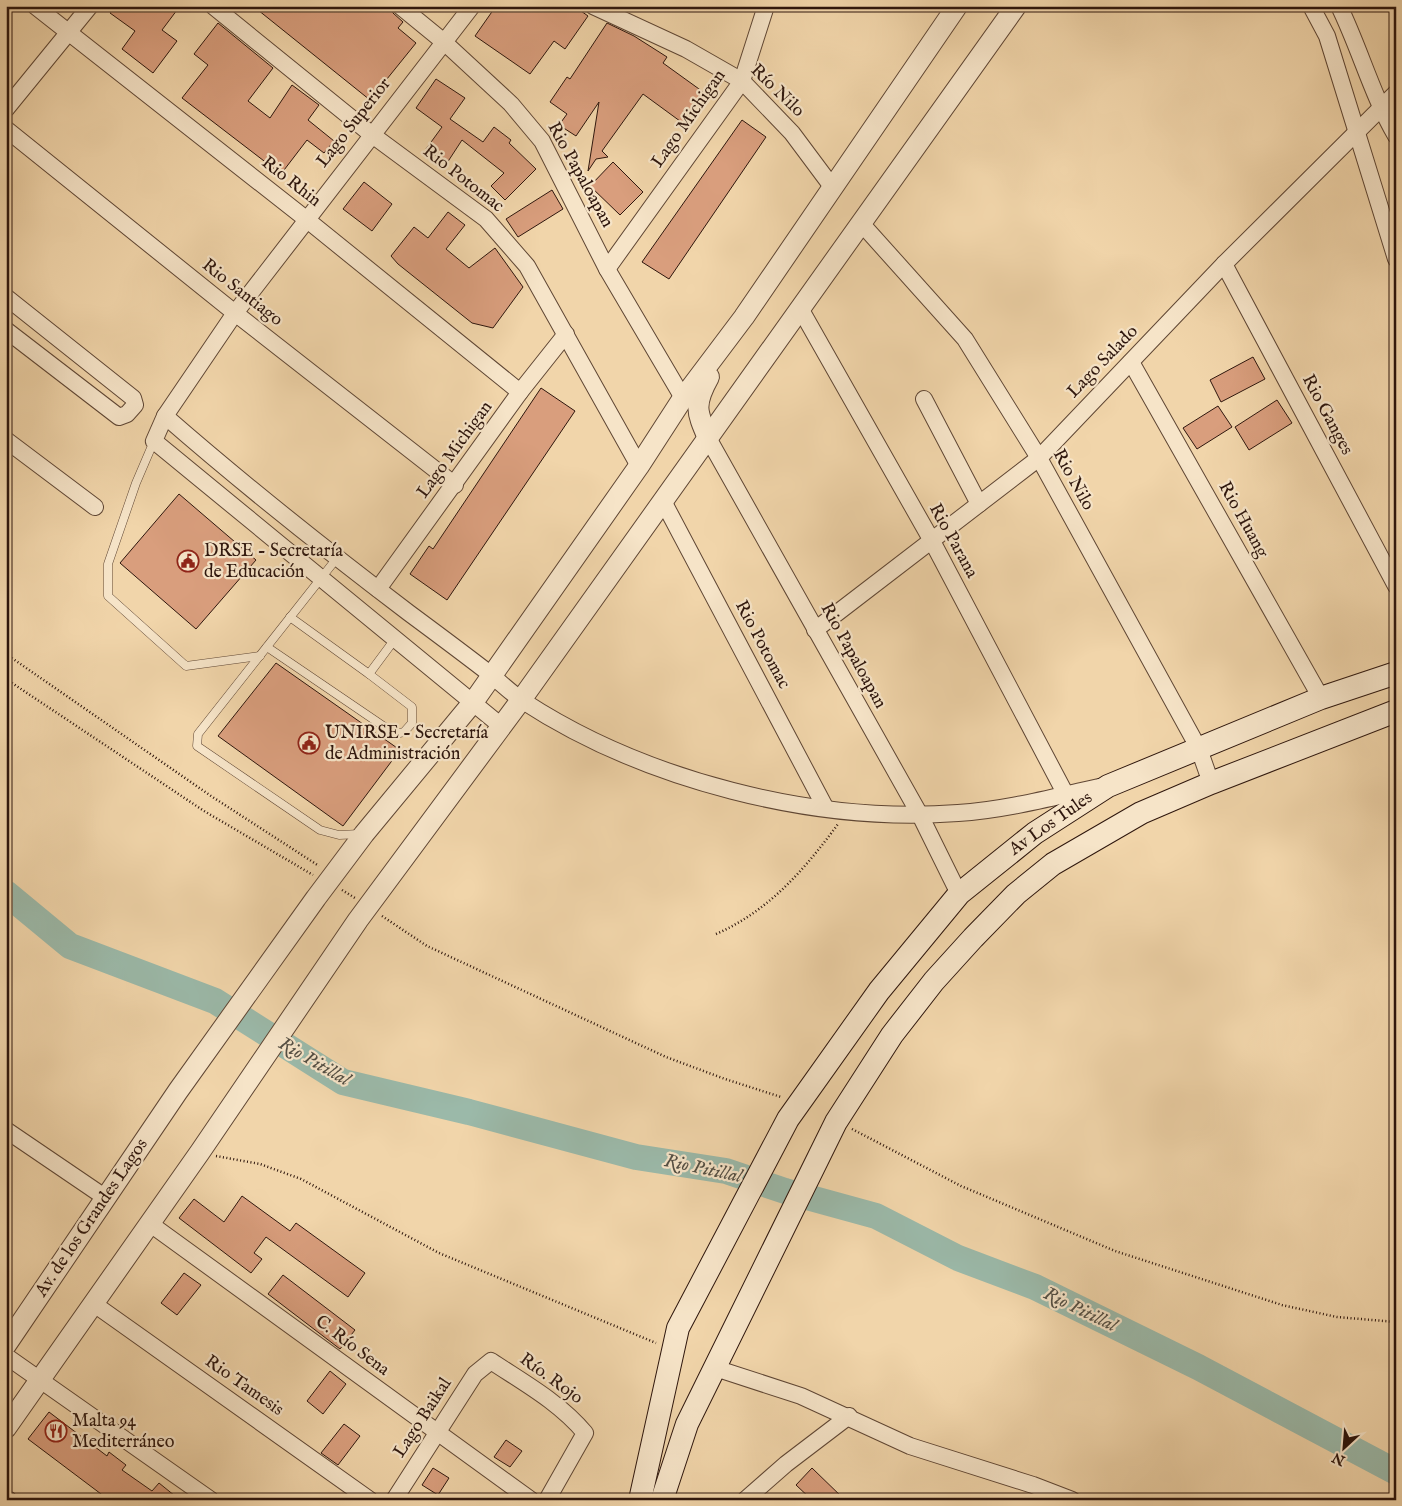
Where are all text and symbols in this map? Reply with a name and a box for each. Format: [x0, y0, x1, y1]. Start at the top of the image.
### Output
street label: Río Nilo [745, 60, 809, 123]
street label: Lago Michigan [647, 65, 732, 173]
street label: Lago Superior [312, 73, 397, 173]
street label: Rio Papaloapan [542, 118, 619, 232]
street label: Rio Potomac [418, 140, 508, 218]
street label: Rio Rhin [257, 152, 326, 213]
street label: Rio Santiago [197, 254, 287, 332]
street label: Lago Salado [1062, 320, 1144, 403]
street label: Rio Ganges [1296, 371, 1358, 459]
street label: Lago Michigan [412, 396, 498, 503]
street label: Rio Nilo [1047, 445, 1099, 515]
street label: Rio Huang [1213, 478, 1273, 562]
street label: Rio Parana [923, 500, 983, 583]
place label: DRSE - Secretaría de Educación [204, 540, 343, 584]
public building icon: DRSE - Secretaría de Educación [176, 549, 200, 573]
street label: Rio Potomac [729, 597, 795, 693]
street label: Rio Papaloapan [815, 599, 892, 713]
place label: UNIRSE - Secretaría de Administración [325, 722, 489, 766]
public building icon: UNIRSE - Secretaría de Administración [297, 731, 321, 755]
street label: Av Los Tules [1004, 787, 1097, 862]
water label: Rio Pitillal [274, 1032, 355, 1093]
street label: Av. de los Grandes Lagos [30, 1134, 154, 1303]
water label: Rio Pitillal [662, 1149, 745, 1189]
water label: Rio Pitillal [1039, 1282, 1122, 1339]
street label: C. Río Sena [310, 1311, 394, 1382]
street label: Río. Rojo [515, 1348, 588, 1410]
street label: Rio Tamesis [200, 1350, 288, 1422]
street label: Lago Baikal [389, 1374, 457, 1462]
place label: Malta 94 Mediterráneo [72, 1410, 175, 1454]
restaurant icon: Malta 94 Mediterráneo [44, 1419, 68, 1443]
north arrow [1320, 1424, 1370, 1474]
text: N [1329, 1448, 1349, 1470]

